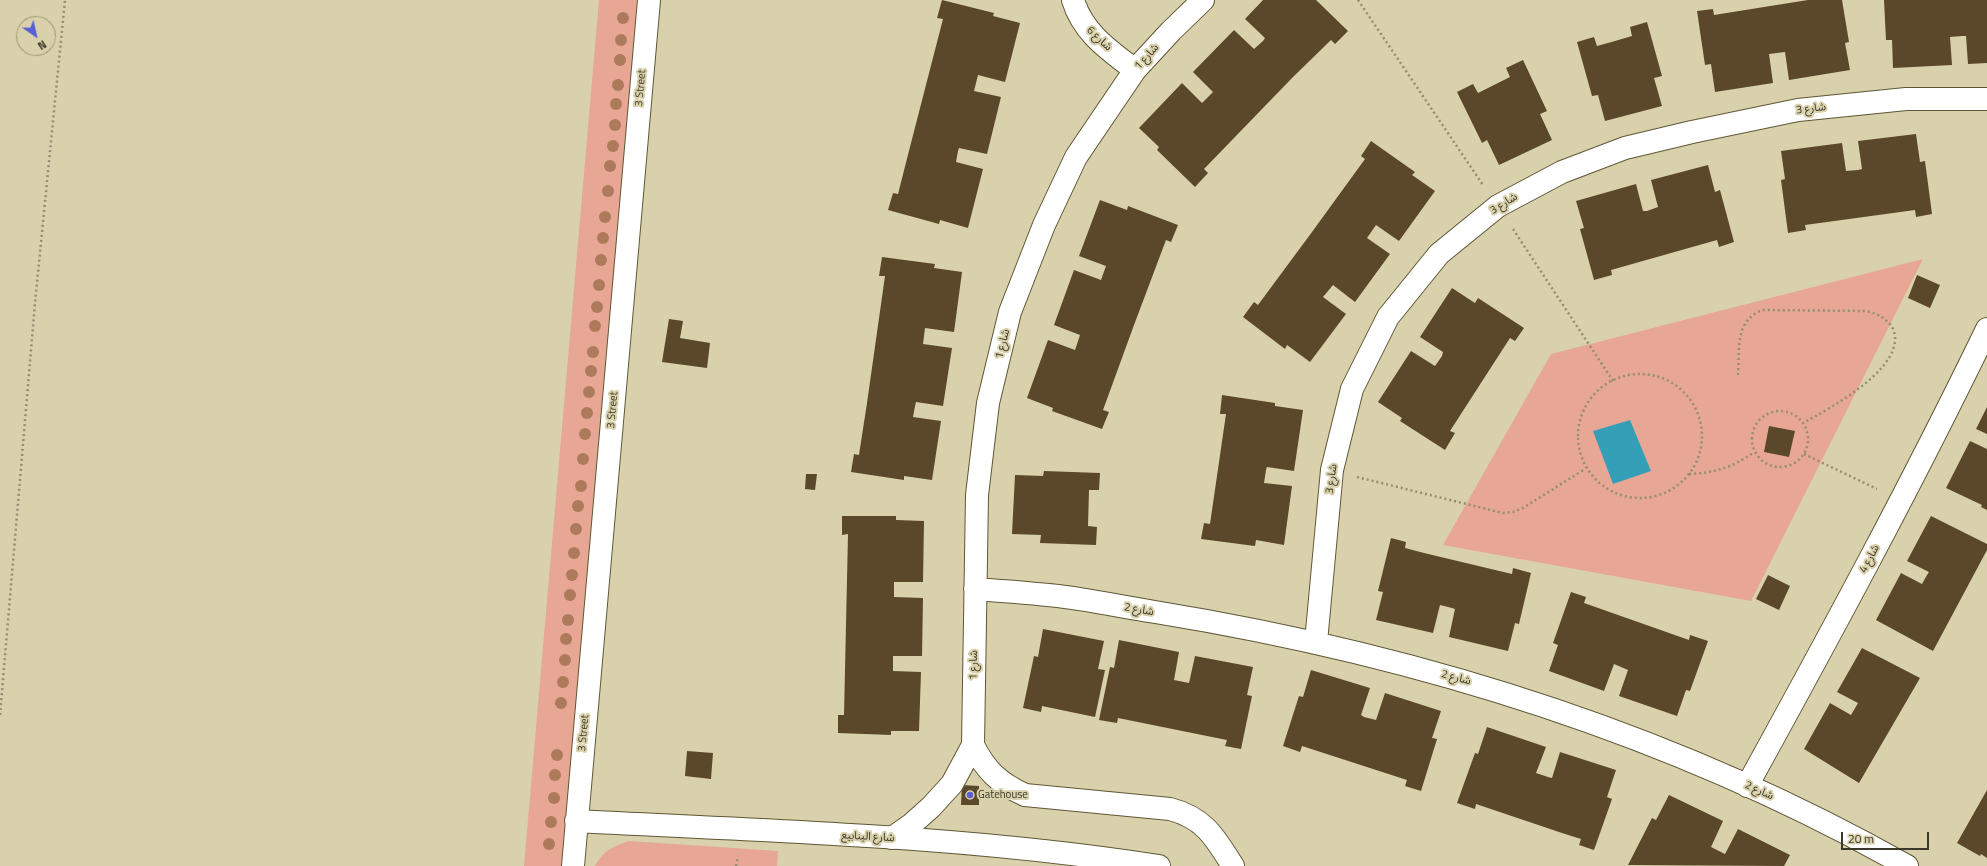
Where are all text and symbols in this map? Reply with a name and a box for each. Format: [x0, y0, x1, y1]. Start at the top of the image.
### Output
north arrow [16, 16, 56, 56]
street label: شارع 6 [1084, 24, 1114, 54]
text: N [35, 36, 50, 54]
street label: شارع 1 [1132, 41, 1162, 73]
street label: 3 Street [633, 69, 649, 107]
street label: شارع 3 [1795, 101, 1827, 117]
street label: شارع 3 [1488, 190, 1520, 218]
street label: شارع 1 [993, 328, 1013, 360]
street label: 3 Street [605, 391, 621, 429]
street label: شارع 3 [1323, 463, 1341, 495]
street label: شارع 4 [1857, 543, 1883, 575]
street label: شارع 2 [1123, 601, 1155, 619]
street label: شارع 1 [967, 650, 981, 680]
street label: شارع 2 [1440, 668, 1472, 688]
street label: 3 Street [576, 714, 592, 752]
street label: شارع 2 [1743, 779, 1775, 803]
place label: Gatehouse [978, 788, 1028, 802]
marker: Gatehouse [965, 790, 975, 800]
scale bar [1843, 824, 1931, 850]
street label: شارع الينابيع [841, 829, 895, 845]
text: 20 m [1848, 829, 1874, 848]

